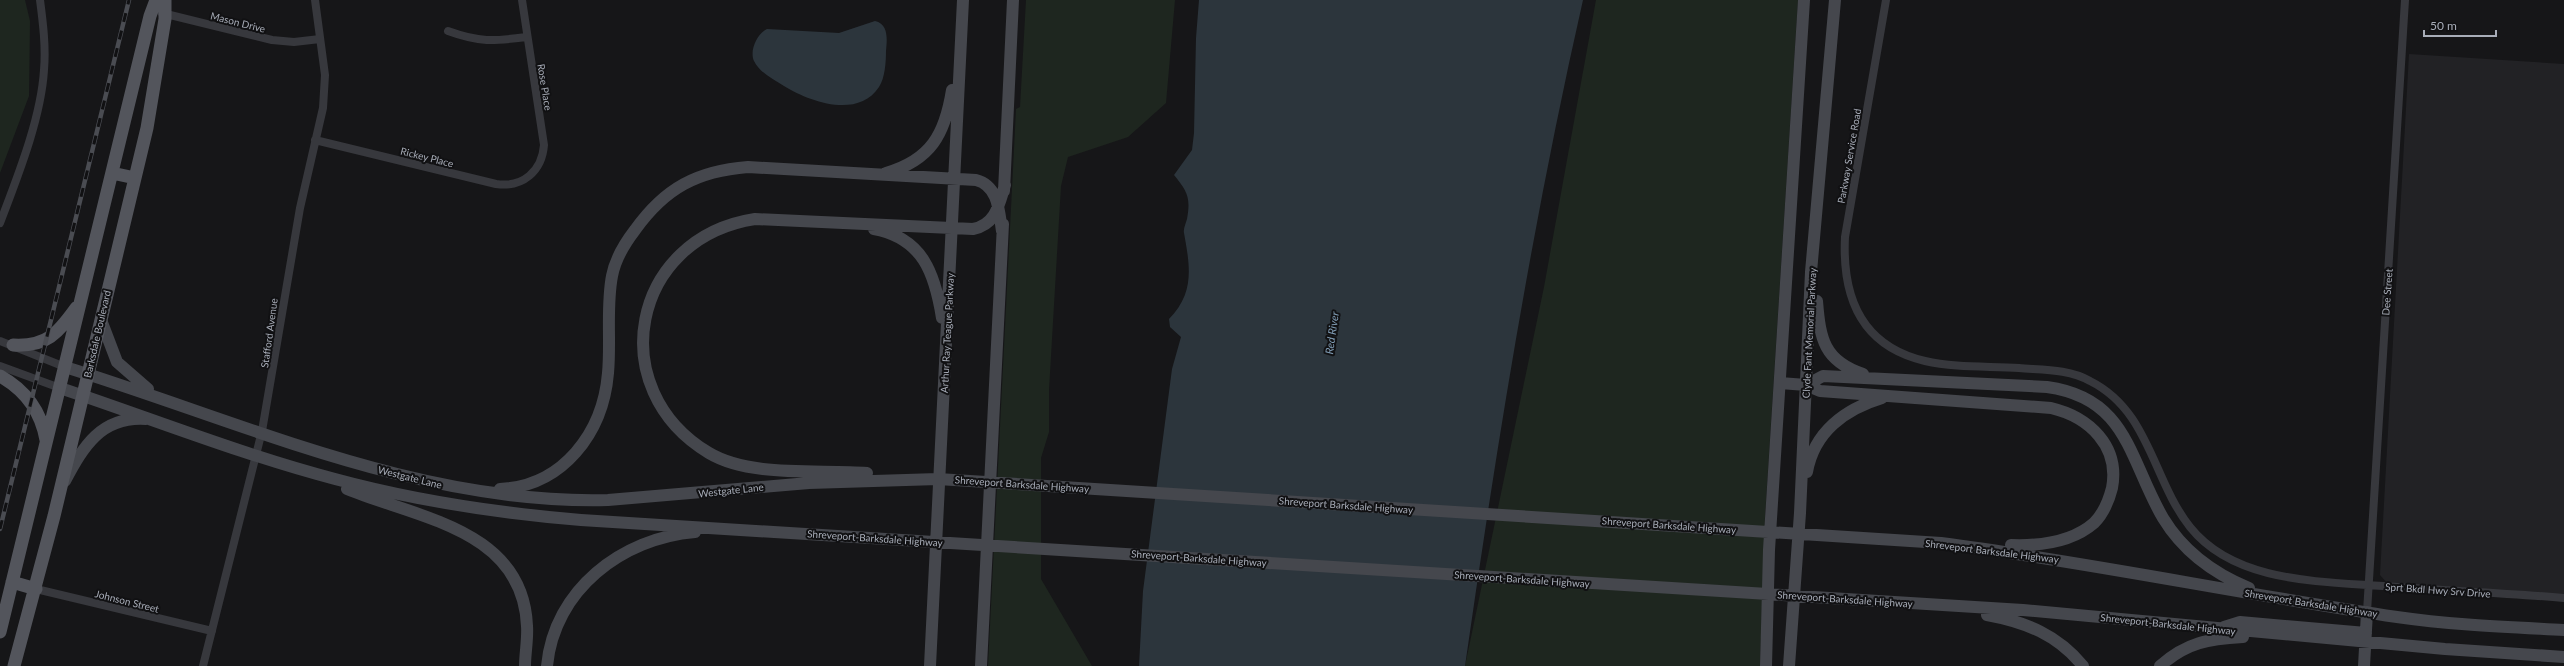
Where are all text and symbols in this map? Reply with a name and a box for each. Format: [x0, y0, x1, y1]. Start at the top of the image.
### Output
street label: Mason Drive [209, 9, 267, 35]
scale bar [2424, 12, 2496, 38]
text: 50 m [2430, 18, 2457, 33]
street label: Rose Place [535, 63, 555, 111]
street label: Parkway Service Road [1835, 108, 1863, 204]
street label: Rickey Place [399, 145, 455, 169]
street label: Clyde Fant Memorial Parkway [1800, 267, 1818, 399]
street label: Dee Street [2379, 268, 2395, 316]
street label: Arthur Ray Teague Parkway [938, 272, 956, 393]
street label: Barksdale Boulevard [81, 289, 113, 379]
street label: Stafford Avenue [258, 297, 280, 369]
water label: Red River [1322, 311, 1341, 355]
street label: Westgate Lane [377, 463, 443, 491]
street label: Shreveport Barksdale Highway [954, 473, 1090, 495]
street label: Westgate Lane [698, 481, 764, 499]
street label: Shreveport Barksdale Highway [1278, 494, 1414, 516]
street label: Shreveport Barksdale Highway [1601, 514, 1737, 536]
street label: Shreveport-Barksdale Highway [807, 527, 944, 549]
street label: Shreveport Barksdale Highway [1924, 537, 2060, 565]
street label: Shreveport-Barksdale Highway [1131, 547, 1268, 569]
street label: Shreveport-Barksdale Highway [1454, 568, 1591, 590]
street label: Sprt Bkdl Hwy Srv Drive [2385, 580, 2491, 600]
street label: Johnson Street [94, 587, 161, 615]
street label: Shreveport Barksdale Highway [2244, 587, 2379, 620]
street label: Shreveport-Barksdale Highway [1777, 588, 1914, 610]
street label: Shreveport-Barksdale Highway [2100, 611, 2237, 637]

